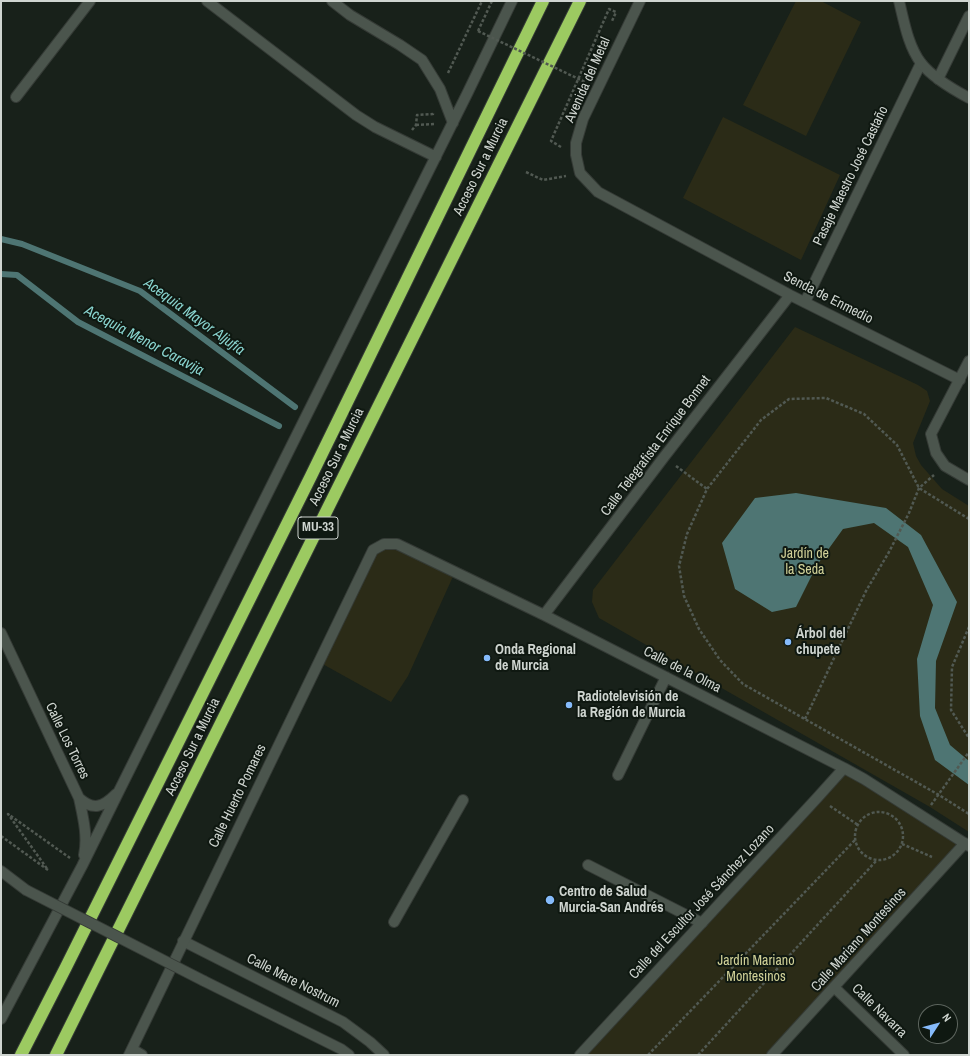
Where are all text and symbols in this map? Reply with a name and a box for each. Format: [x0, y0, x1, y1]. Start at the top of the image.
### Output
street label: Avenida del Metal [562, 35, 614, 125]
street label: Pasaje Maestro José Castaño [810, 103, 892, 249]
street label: Acceso Sur a Murcia [450, 115, 512, 219]
street label: Senda de Enmedio [780, 268, 876, 328]
water label: Acequia Mayor Aljufía [140, 274, 248, 360]
water label: Acequia Menor Caravija [81, 302, 207, 380]
street label: Calle Telegrafista Enrique Bonnet [598, 372, 714, 520]
street label: Acceso Sur a Murcia [306, 405, 368, 509]
road number: MU-33 [298, 517, 338, 539]
park label: Jardín de la Seda [781, 546, 829, 578]
place label: Árbol del chupete [796, 626, 846, 658]
marker: Árbol del chupete [783, 637, 793, 647]
place label: Onda Regional de Murcia [495, 642, 576, 674]
street label: Calle de la Olma [640, 643, 724, 697]
marker: Onda Regional de Murcia [482, 653, 492, 663]
place label: Radiotelevisión de la Región de Murcia [577, 689, 685, 722]
street label: Acceso Sur a Murcia [162, 695, 224, 799]
street label: Calle Los Torres [41, 700, 93, 782]
marker: Radiotelevisión de la Región de Murcia [564, 700, 574, 710]
street label: Calle Huerto Pomares [206, 742, 270, 850]
street label: Calle del Escultor José Sánchez Lozano [626, 821, 778, 983]
place label: Centro de Salud Murcia-San Andrés [559, 884, 664, 916]
street label: Calle Mariano Montesinos [808, 885, 910, 995]
marker: Centro de Salud Murcia-San Andrés [544, 894, 556, 906]
street label: Calle Mare Nostrum [244, 950, 342, 1012]
park label: Jardín Mariano Montesinos [717, 953, 795, 986]
street label: Calle Navarra [848, 981, 910, 1041]
north arrow [918, 1004, 958, 1044]
text: N [939, 1011, 954, 1024]

